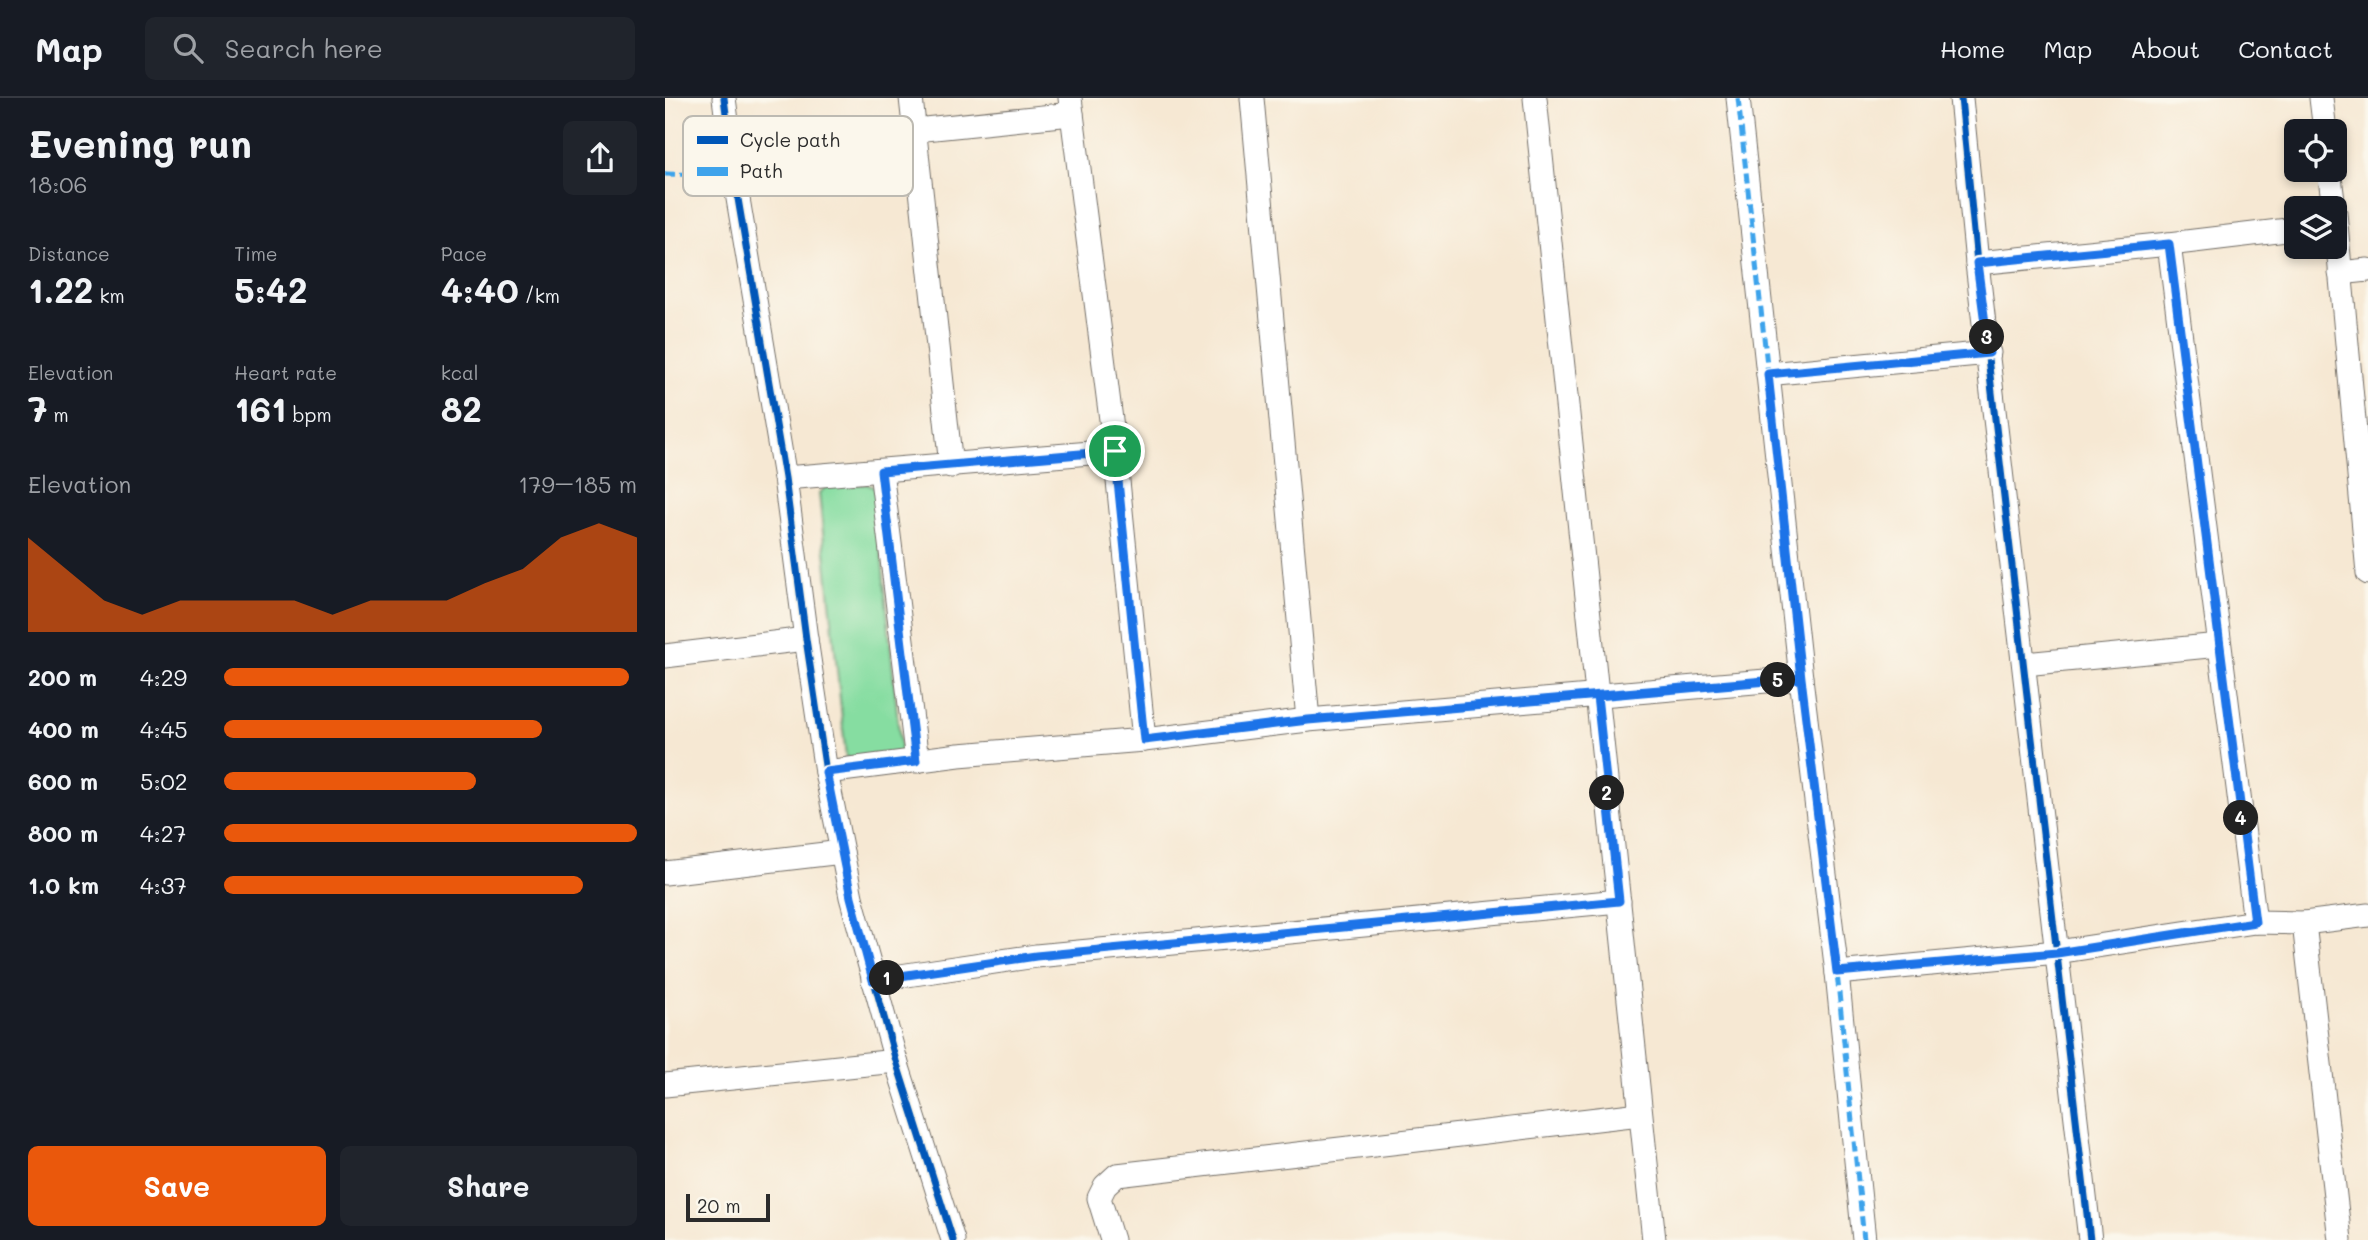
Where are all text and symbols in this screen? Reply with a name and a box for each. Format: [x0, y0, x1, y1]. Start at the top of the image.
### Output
search box [145, 17, 635, 80]
text: Map [35, 27, 103, 70]
icon: search [169, 29, 207, 67]
text: Search here [225, 31, 383, 65]
text: Home [1940, 33, 2005, 64]
text: Map [2043, 33, 2092, 64]
text: About [2130, 33, 2200, 64]
text: Contact [2238, 33, 2333, 64]
legend [683, 116, 913, 196]
text: Evening run [28, 118, 252, 168]
map controls [2284, 119, 2347, 259]
button: locate [2284, 119, 2347, 182]
button: share [563, 121, 637, 195]
text: Cycle path [740, 127, 840, 152]
text: Path [740, 158, 783, 183]
text: 18:06 [28, 169, 87, 199]
button: layers [2284, 196, 2347, 259]
text: Distance [28, 241, 110, 266]
text: Time [234, 241, 278, 266]
text: Pace [441, 241, 487, 266]
text: 1.22 [28, 266, 93, 312]
text: 5:42 [234, 266, 308, 312]
text: 4:40 [441, 266, 519, 312]
text: km [93, 283, 125, 308]
text: /km [519, 283, 560, 308]
pin: 3 [1969, 320, 2005, 354]
text: 3 [1981, 324, 1992, 349]
text: Elevation [28, 360, 113, 385]
text: Heart rate [234, 360, 337, 385]
text: kcal [441, 360, 479, 385]
text: 7 [28, 385, 48, 431]
text: 161 [234, 385, 287, 431]
text: 82 [441, 385, 482, 431]
text: m [48, 402, 69, 427]
text: bpm [287, 402, 332, 427]
pin [1085, 421, 1145, 481]
icon: arrive [1096, 432, 1134, 470]
text: Elevation [28, 469, 131, 499]
text: 179–185 m [518, 469, 637, 499]
text: 200 m [28, 662, 97, 692]
text: 4:29 [140, 662, 187, 692]
pin: 5 [1761, 662, 1795, 698]
text: 5 [1772, 667, 1783, 692]
text: 400 m [28, 714, 99, 744]
text: 4:45 [140, 714, 188, 744]
text: 600 m [28, 766, 98, 796]
text: 5:02 [140, 766, 188, 796]
pin: 2 [1590, 776, 1625, 810]
text: 2 [1601, 780, 1612, 805]
pin: 4 [2223, 800, 2259, 836]
text: 4 [2234, 805, 2247, 830]
text: 800 m [28, 818, 98, 848]
text: 4:27 [140, 818, 186, 848]
text: 1.0 km [28, 870, 99, 900]
text: 4:37 [140, 870, 187, 900]
pin: 1 [869, 960, 905, 996]
text: 1 [882, 965, 891, 990]
button: Save [28, 1146, 326, 1226]
button: Share [340, 1146, 637, 1226]
scale bar [686, 1191, 770, 1223]
text: 20 m [697, 1193, 741, 1218]

